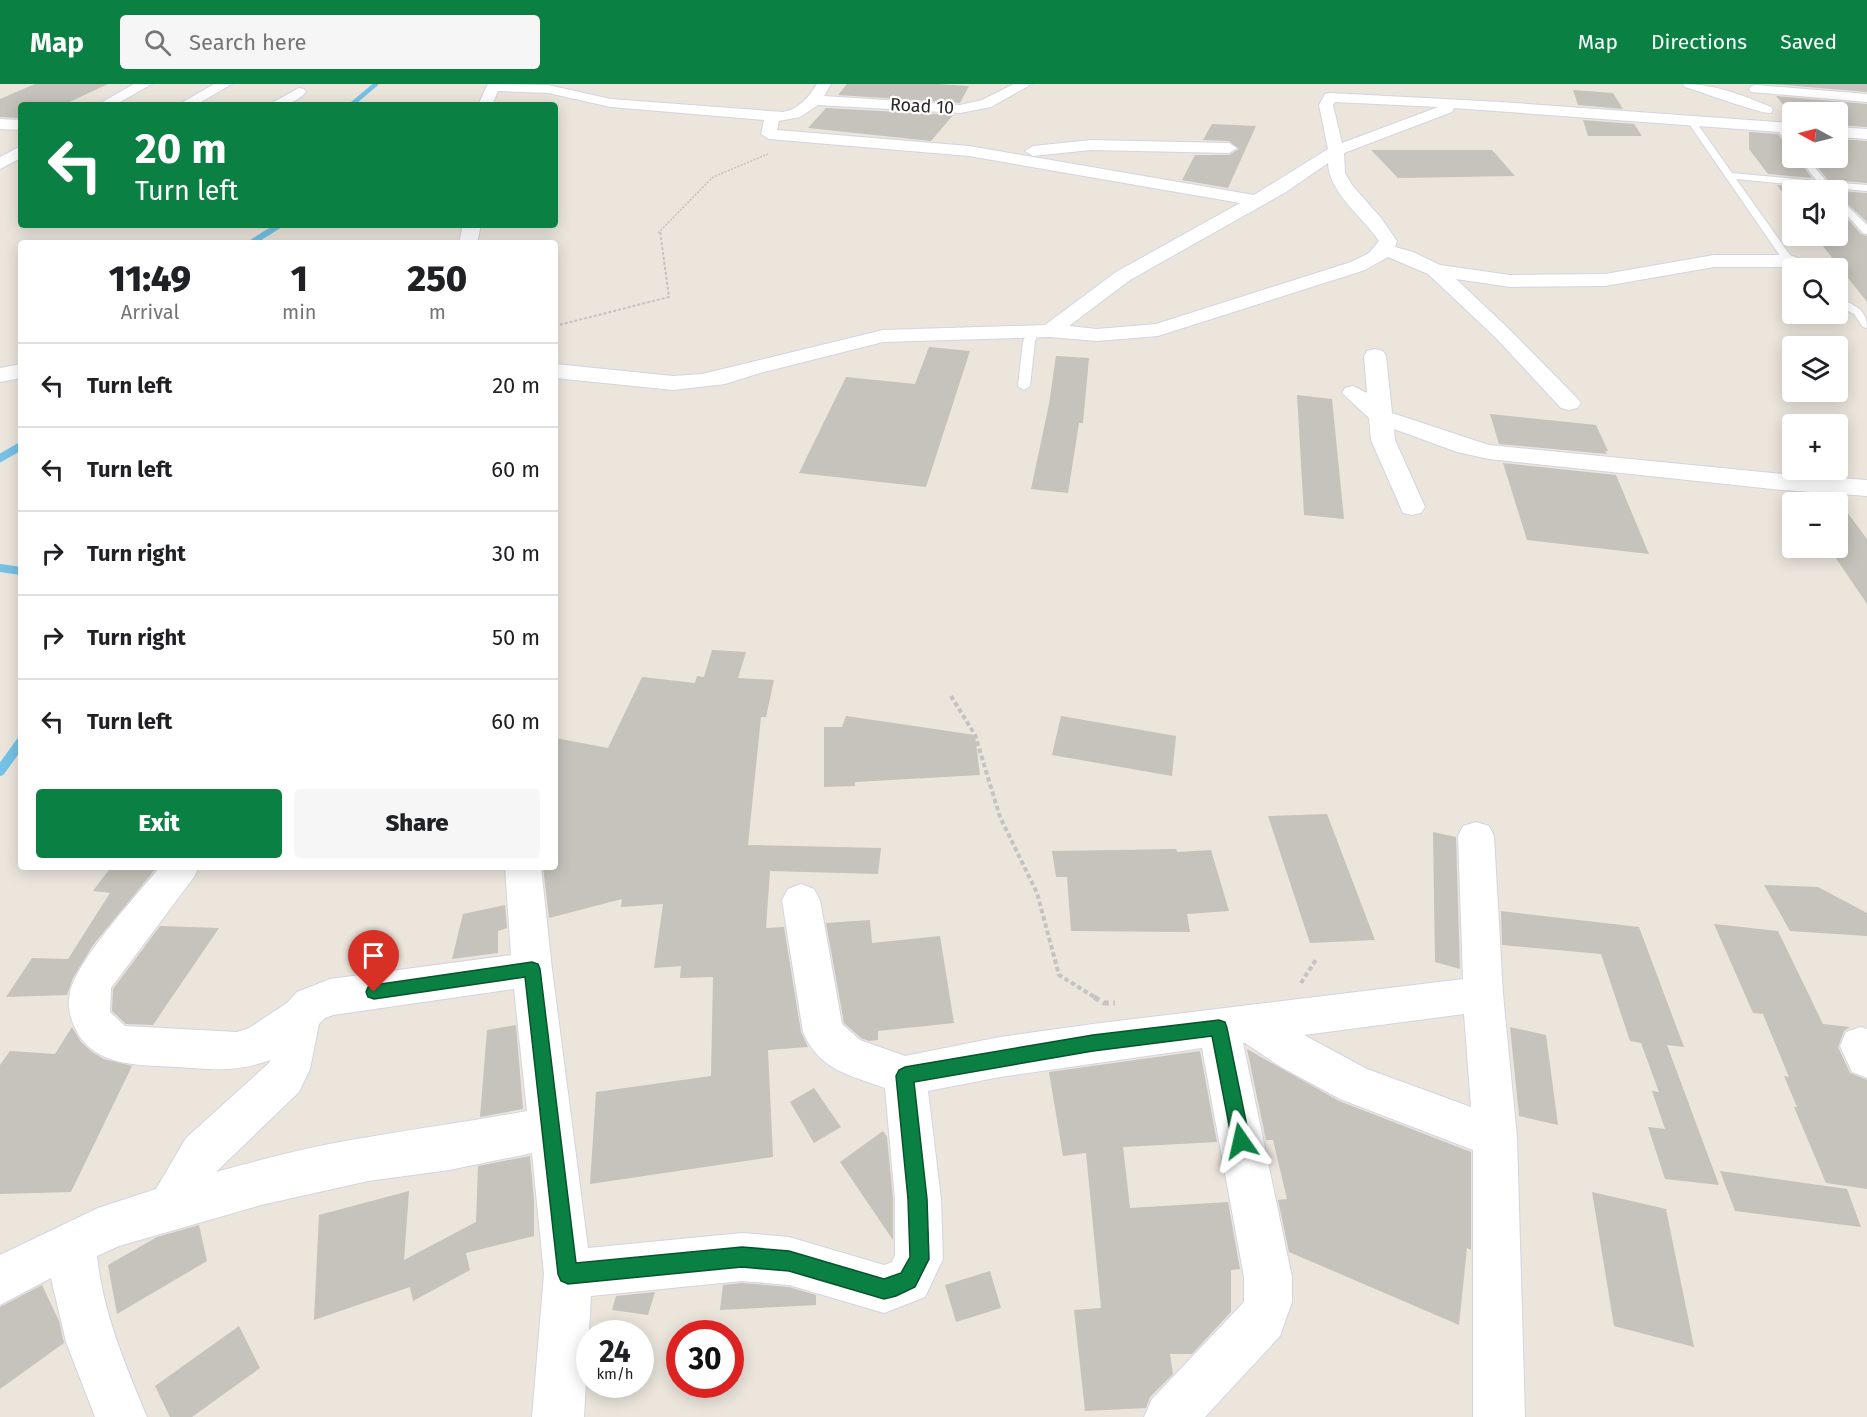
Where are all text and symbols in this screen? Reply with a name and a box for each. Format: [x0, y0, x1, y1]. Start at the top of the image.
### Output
search box [120, 15, 540, 69]
text: Map [30, 26, 84, 59]
icon: search [141, 26, 174, 59]
text: Search here [189, 29, 307, 56]
text: Map [1578, 29, 1618, 55]
text: Directions [1651, 29, 1747, 55]
text: Saved [1780, 29, 1837, 55]
street label: Road 10 [889, 93, 955, 119]
north arrow [1782, 102, 1848, 168]
map controls [1782, 102, 1848, 558]
text: 20 m [135, 124, 227, 174]
icon: left [36, 126, 114, 204]
text: Turn left [135, 175, 238, 207]
button: sound [1782, 180, 1848, 246]
text: 11:49 [109, 257, 191, 301]
text: 1 [291, 257, 308, 301]
text: 250 [407, 257, 467, 301]
button: search [1782, 258, 1848, 324]
text: Arrival [121, 300, 179, 324]
text: min [282, 300, 317, 324]
text: m [429, 300, 446, 324]
button: layers [1782, 336, 1848, 402]
icon: left [36, 369, 69, 402]
text: Turn left [87, 372, 172, 399]
text: 20 m [492, 372, 540, 399]
button: + [1782, 414, 1848, 480]
icon: left [36, 453, 69, 486]
text: Turn left [87, 456, 172, 483]
text: 60 m [491, 456, 540, 483]
button: − [1782, 492, 1848, 558]
icon: right [36, 537, 69, 570]
text: Turn right [87, 540, 186, 567]
text: 30 m [492, 540, 540, 567]
icon: right [36, 621, 69, 654]
text: Turn right [87, 624, 186, 651]
text: 50 m [492, 624, 540, 651]
icon: left [36, 705, 69, 738]
text: Turn left [87, 708, 172, 735]
text: 60 m [491, 708, 540, 735]
button: Exit [36, 789, 282, 858]
button: Share [294, 789, 540, 858]
pin [348, 930, 399, 992]
icon: arrive [357, 939, 390, 972]
position arrow [1209, 1109, 1273, 1173]
speed limit sign: 30 [666, 1320, 744, 1398]
text: 24 [599, 1334, 631, 1370]
text: km/h [596, 1365, 634, 1383]

